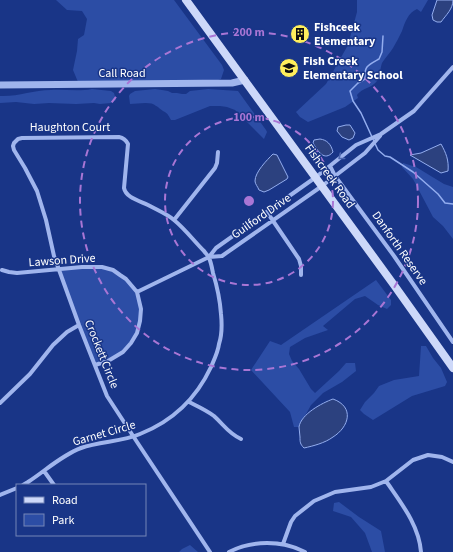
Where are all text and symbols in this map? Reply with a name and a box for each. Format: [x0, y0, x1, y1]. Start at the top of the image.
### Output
place label: Fishceek Elementary [314, 19, 376, 50]
building icon: Fishceek Elementary [289, 23, 311, 45]
text: 200 m [233, 24, 265, 41]
place label: Fish Creek Elementary School [303, 53, 403, 84]
school or university icon: Fish Creek Elementary School [278, 57, 300, 79]
street label: Call Road [98, 65, 146, 82]
text: 100 m [233, 109, 265, 126]
street label: Haughton Court [30, 119, 110, 136]
street label: Fishcreek Road [300, 141, 359, 212]
one-way arrow [339, 152, 346, 159]
street label: Guilford Drive [228, 190, 294, 243]
centre of rings [242, 194, 256, 208]
street label: Danforth Reserve [368, 208, 431, 289]
street label: Lawson Drive [28, 250, 96, 271]
street label: Crockett Circle [80, 317, 123, 391]
street label: Garnet Circle [71, 416, 138, 451]
legend [16, 484, 146, 536]
text: Road [52, 492, 78, 509]
text: Park [52, 512, 74, 529]

